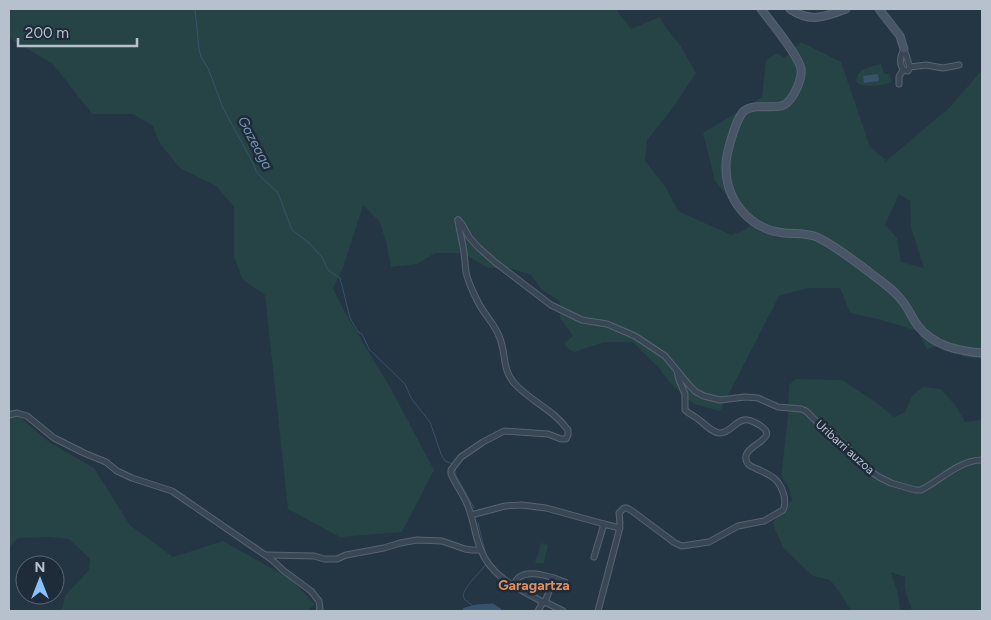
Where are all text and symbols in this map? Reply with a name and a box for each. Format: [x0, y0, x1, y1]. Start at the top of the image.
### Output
scale bar [18, 15, 136, 47]
text: 200 m [25, 24, 69, 42]
water label: Gazeaga [234, 113, 276, 173]
street label: Uribarri auzoa [813, 417, 877, 477]
north arrow [15, 555, 65, 605]
text: N [35, 559, 45, 576]
district label: Garagartza [498, 577, 570, 594]

